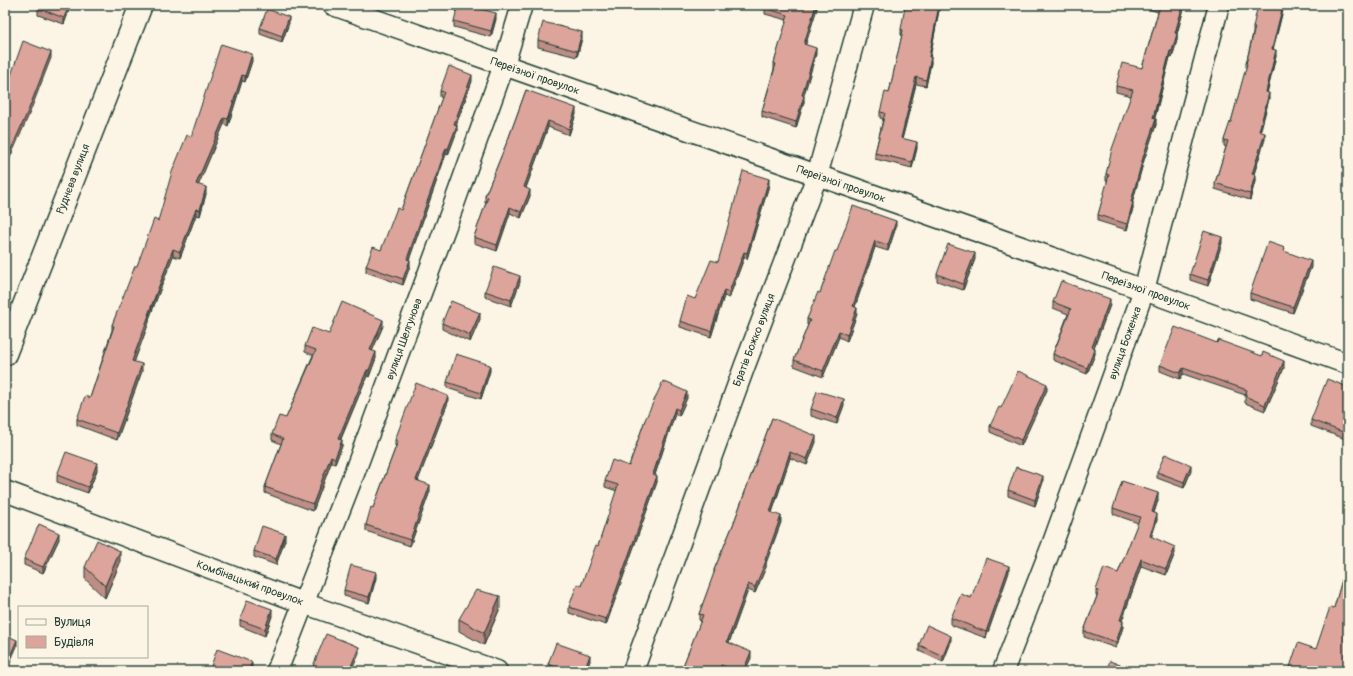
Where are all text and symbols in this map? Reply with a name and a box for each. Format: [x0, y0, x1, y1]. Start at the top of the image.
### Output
street label: Переїзної провулок [489, 55, 582, 97]
street label: Руднєва вулиця [54, 142, 92, 216]
street label: Переїзної провулок [795, 163, 888, 205]
street label: Переїзної провулок [1100, 269, 1192, 313]
street label: Братів Божко вулиця [730, 292, 778, 388]
street label: вулиця Шелгунова [383, 296, 425, 382]
street label: вулиця Боженка [1106, 305, 1144, 381]
street label: Комбінацький провулок [195, 558, 305, 608]
legend [18, 606, 148, 658]
text: Вулиця [54, 615, 91, 630]
text: Будівля [54, 635, 94, 650]

